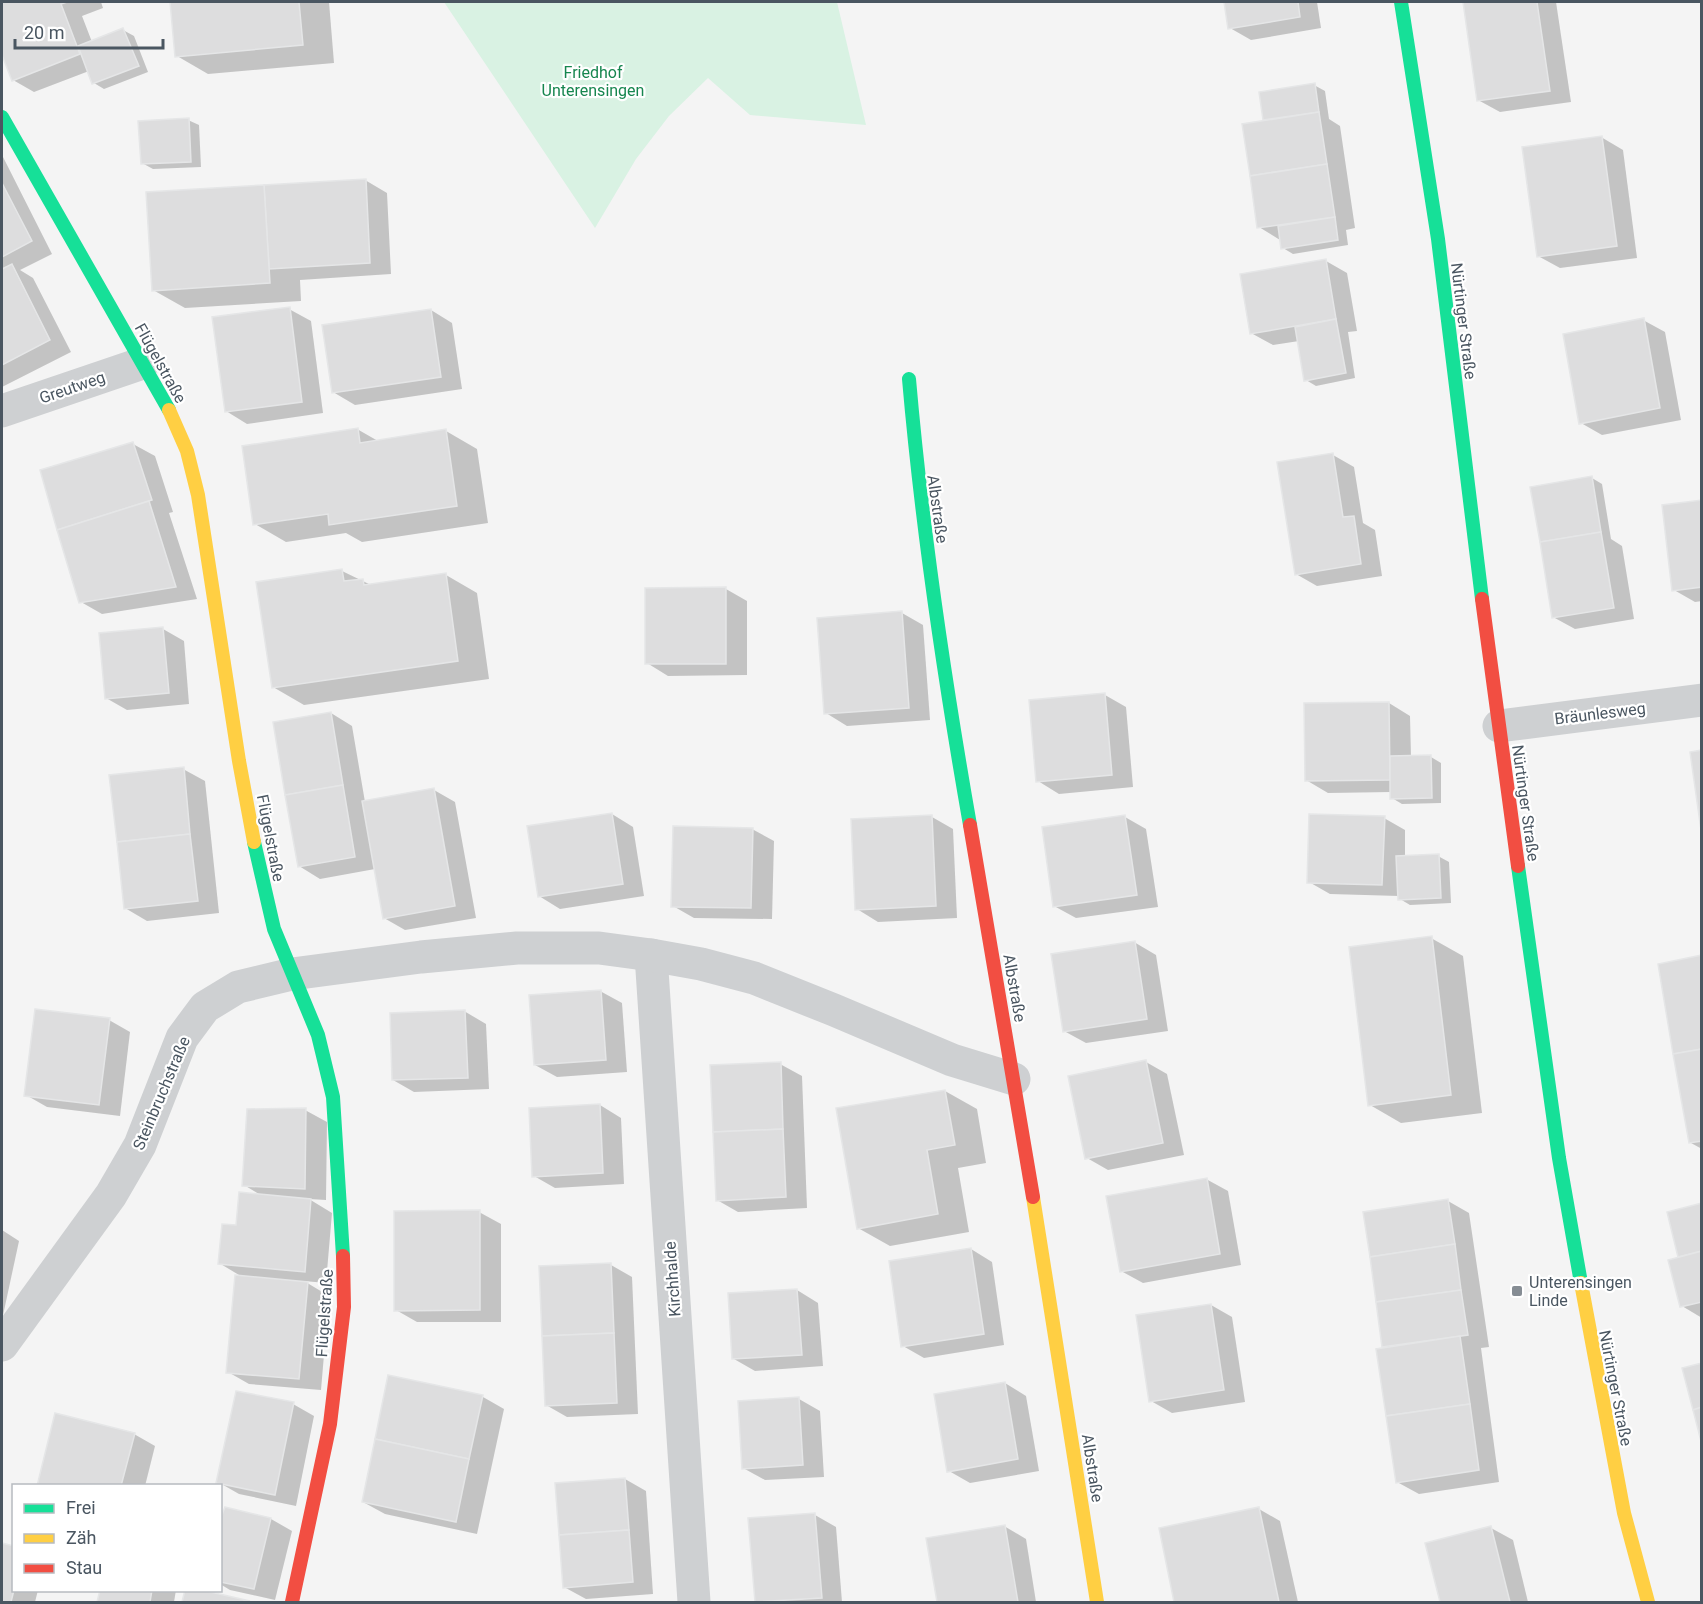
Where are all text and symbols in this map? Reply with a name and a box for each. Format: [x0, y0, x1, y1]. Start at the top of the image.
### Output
scale bar [15, 12, 164, 50]
text: 20 m [24, 22, 64, 43]
park label: Friedhof Unterensingen [542, 63, 644, 100]
street label: Nürtinger Straße [1447, 262, 1480, 380]
street label: Flügelstraße [131, 320, 190, 406]
street label: Greutweg [37, 367, 107, 408]
street label: Albstraße [923, 474, 952, 544]
street label: Bräunlesweg [1553, 698, 1647, 729]
street label: Nürtinger Straße [1508, 744, 1543, 863]
street label: Flügelstraße [253, 793, 288, 883]
street label: Albstraße [999, 953, 1030, 1024]
street label: Steinbruchstraße [129, 1033, 194, 1153]
street label: Kirchhalde [660, 1241, 685, 1317]
street label: Flügelstraße [312, 1268, 337, 1358]
place label: Unterensingen Linde [1529, 1273, 1632, 1310]
marker: Unterensingen Linde [1510, 1284, 1524, 1298]
street label: Nürtinger Straße [1595, 1329, 1636, 1448]
street label: Albstraße [1078, 1433, 1107, 1503]
legend [12, 1484, 222, 1592]
text: Frei [66, 1497, 96, 1518]
text: Zäh [66, 1527, 97, 1548]
text: Stau [66, 1557, 102, 1578]

